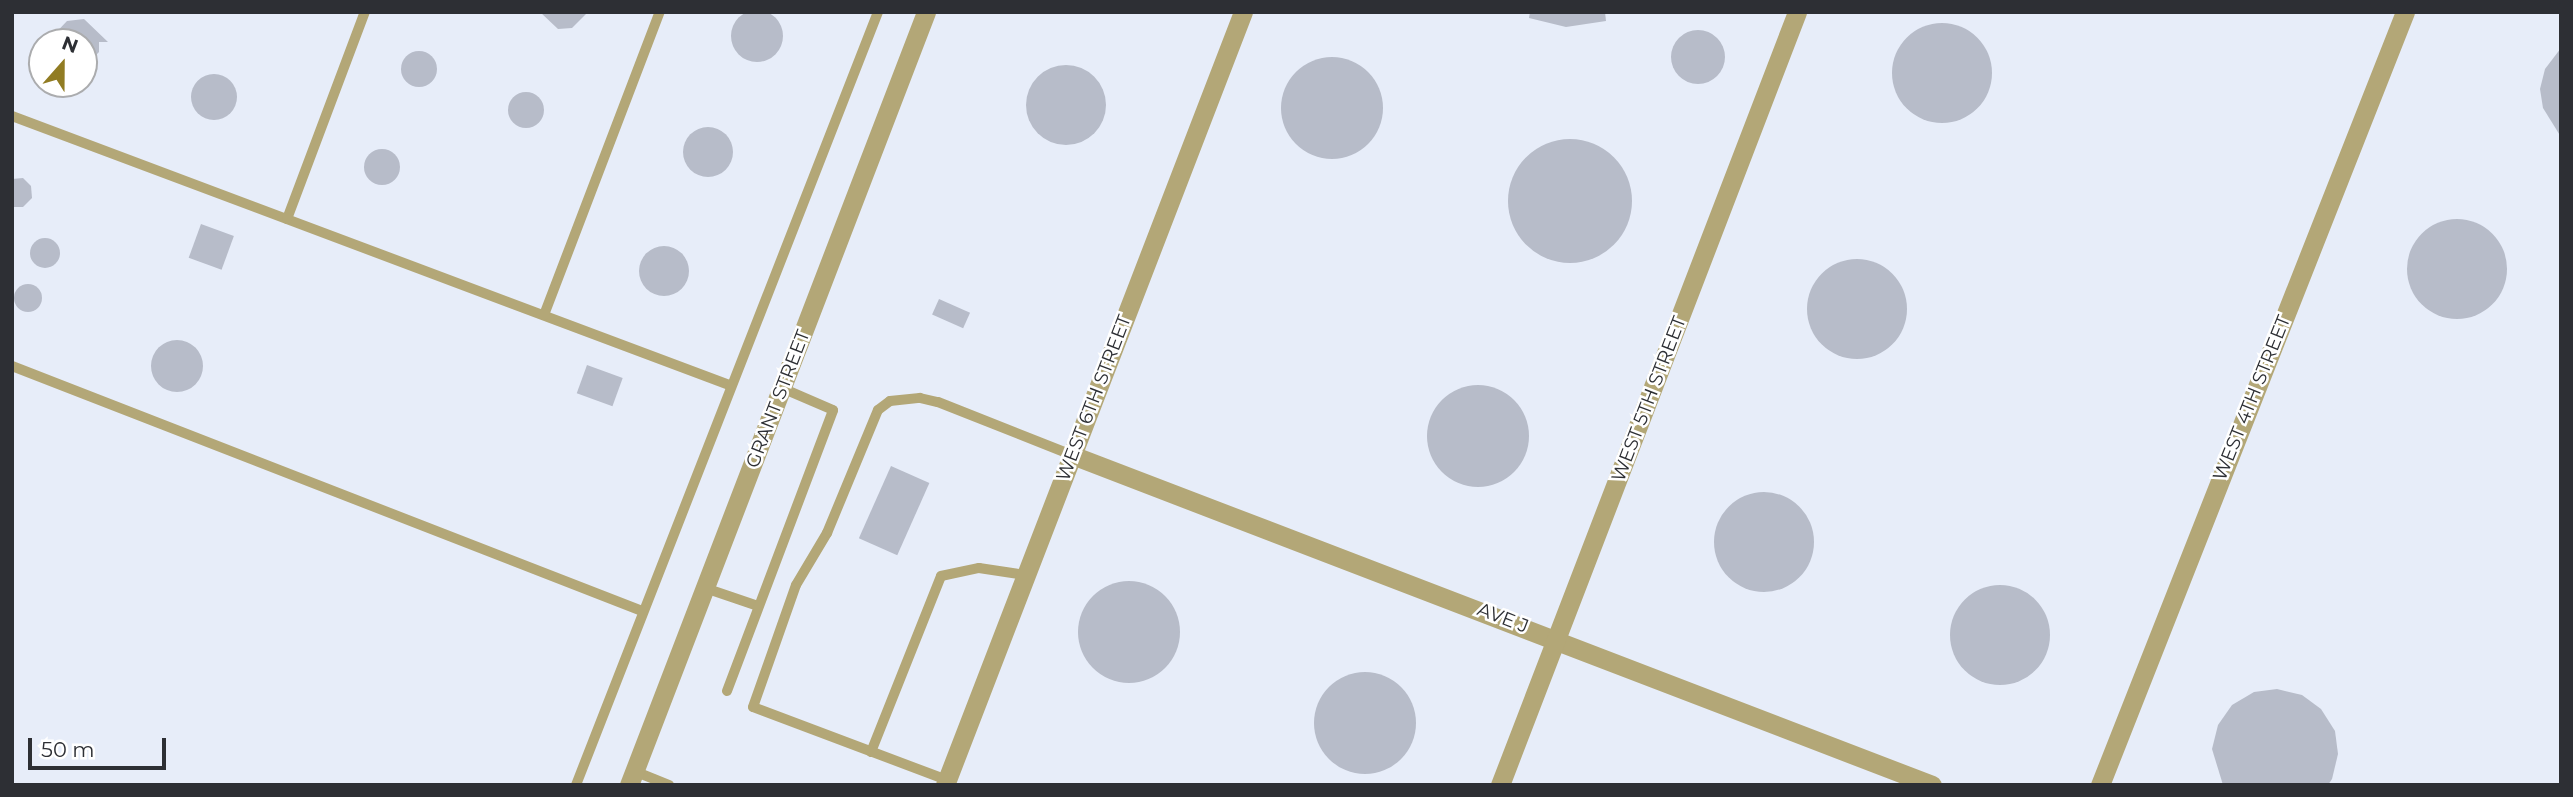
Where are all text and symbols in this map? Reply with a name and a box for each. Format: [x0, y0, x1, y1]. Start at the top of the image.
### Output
north arrow [28, 28, 98, 98]
text: N [59, 31, 81, 58]
street label: WEST 6TH STREET [1052, 312, 1136, 484]
street label: WEST 4TH STREET [2208, 312, 2296, 484]
street label: WEST 5TH STREET [1607, 313, 1691, 485]
street label: GRANT STREET [741, 327, 815, 471]
street label: AVE J [1474, 598, 1532, 638]
scale bar [32, 724, 170, 768]
text: 50 m [41, 737, 95, 762]

